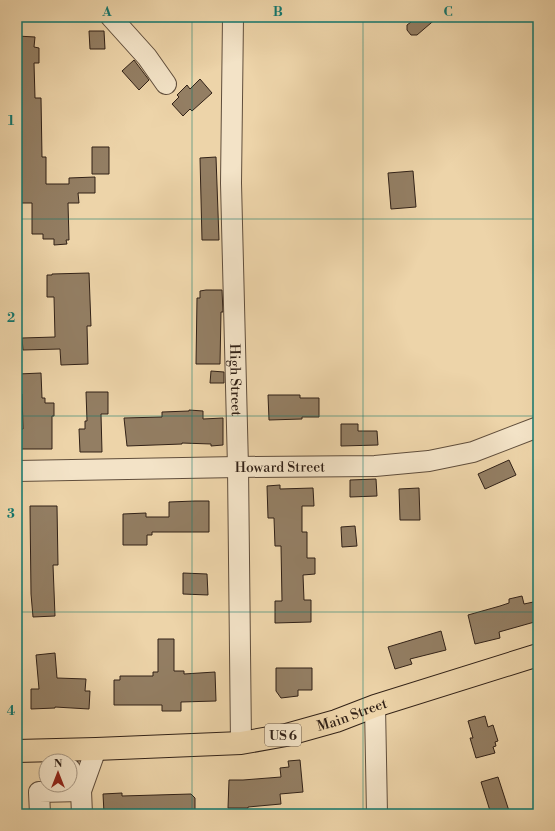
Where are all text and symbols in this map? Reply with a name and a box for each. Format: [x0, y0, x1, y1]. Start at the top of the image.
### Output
text: A [101, 4, 112, 20]
text: B [273, 4, 283, 20]
text: C [443, 4, 453, 20]
text: 1 [8, 113, 15, 129]
text: 2 [7, 310, 15, 326]
street label: High Street [225, 344, 245, 416]
street label: Howard Street [235, 458, 325, 477]
text: 3 [7, 506, 15, 522]
street label: Main Street [315, 695, 390, 736]
text: 4 [7, 703, 16, 719]
road number: US 6 [265, 724, 301, 746]
north arrow [38, 753, 78, 793]
text: N [54, 757, 63, 771]

